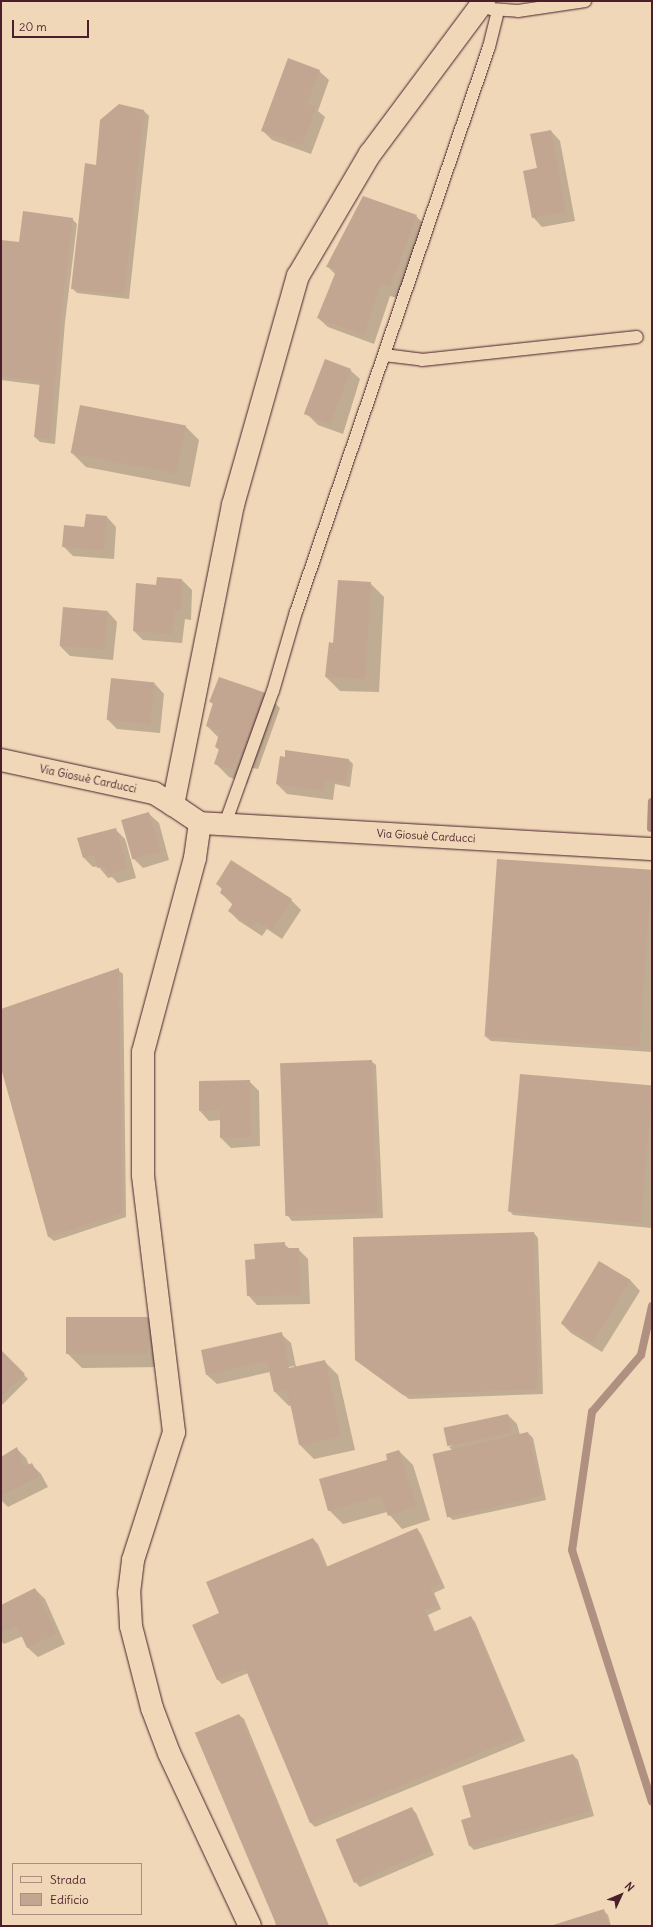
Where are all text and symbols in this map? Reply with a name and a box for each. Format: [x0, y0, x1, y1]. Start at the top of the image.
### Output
scale bar [14, 12, 91, 38]
text: 20 m [19, 19, 47, 34]
street label: Via Giosuè Carducci [38, 762, 138, 796]
street label: Via Giosuè Carducci [376, 827, 476, 845]
legend [12, 1863, 142, 1915]
text: Strada [50, 1872, 86, 1887]
north arrow [601, 1875, 641, 1915]
text: N [622, 1879, 637, 1894]
text: Edificio [50, 1892, 89, 1907]

